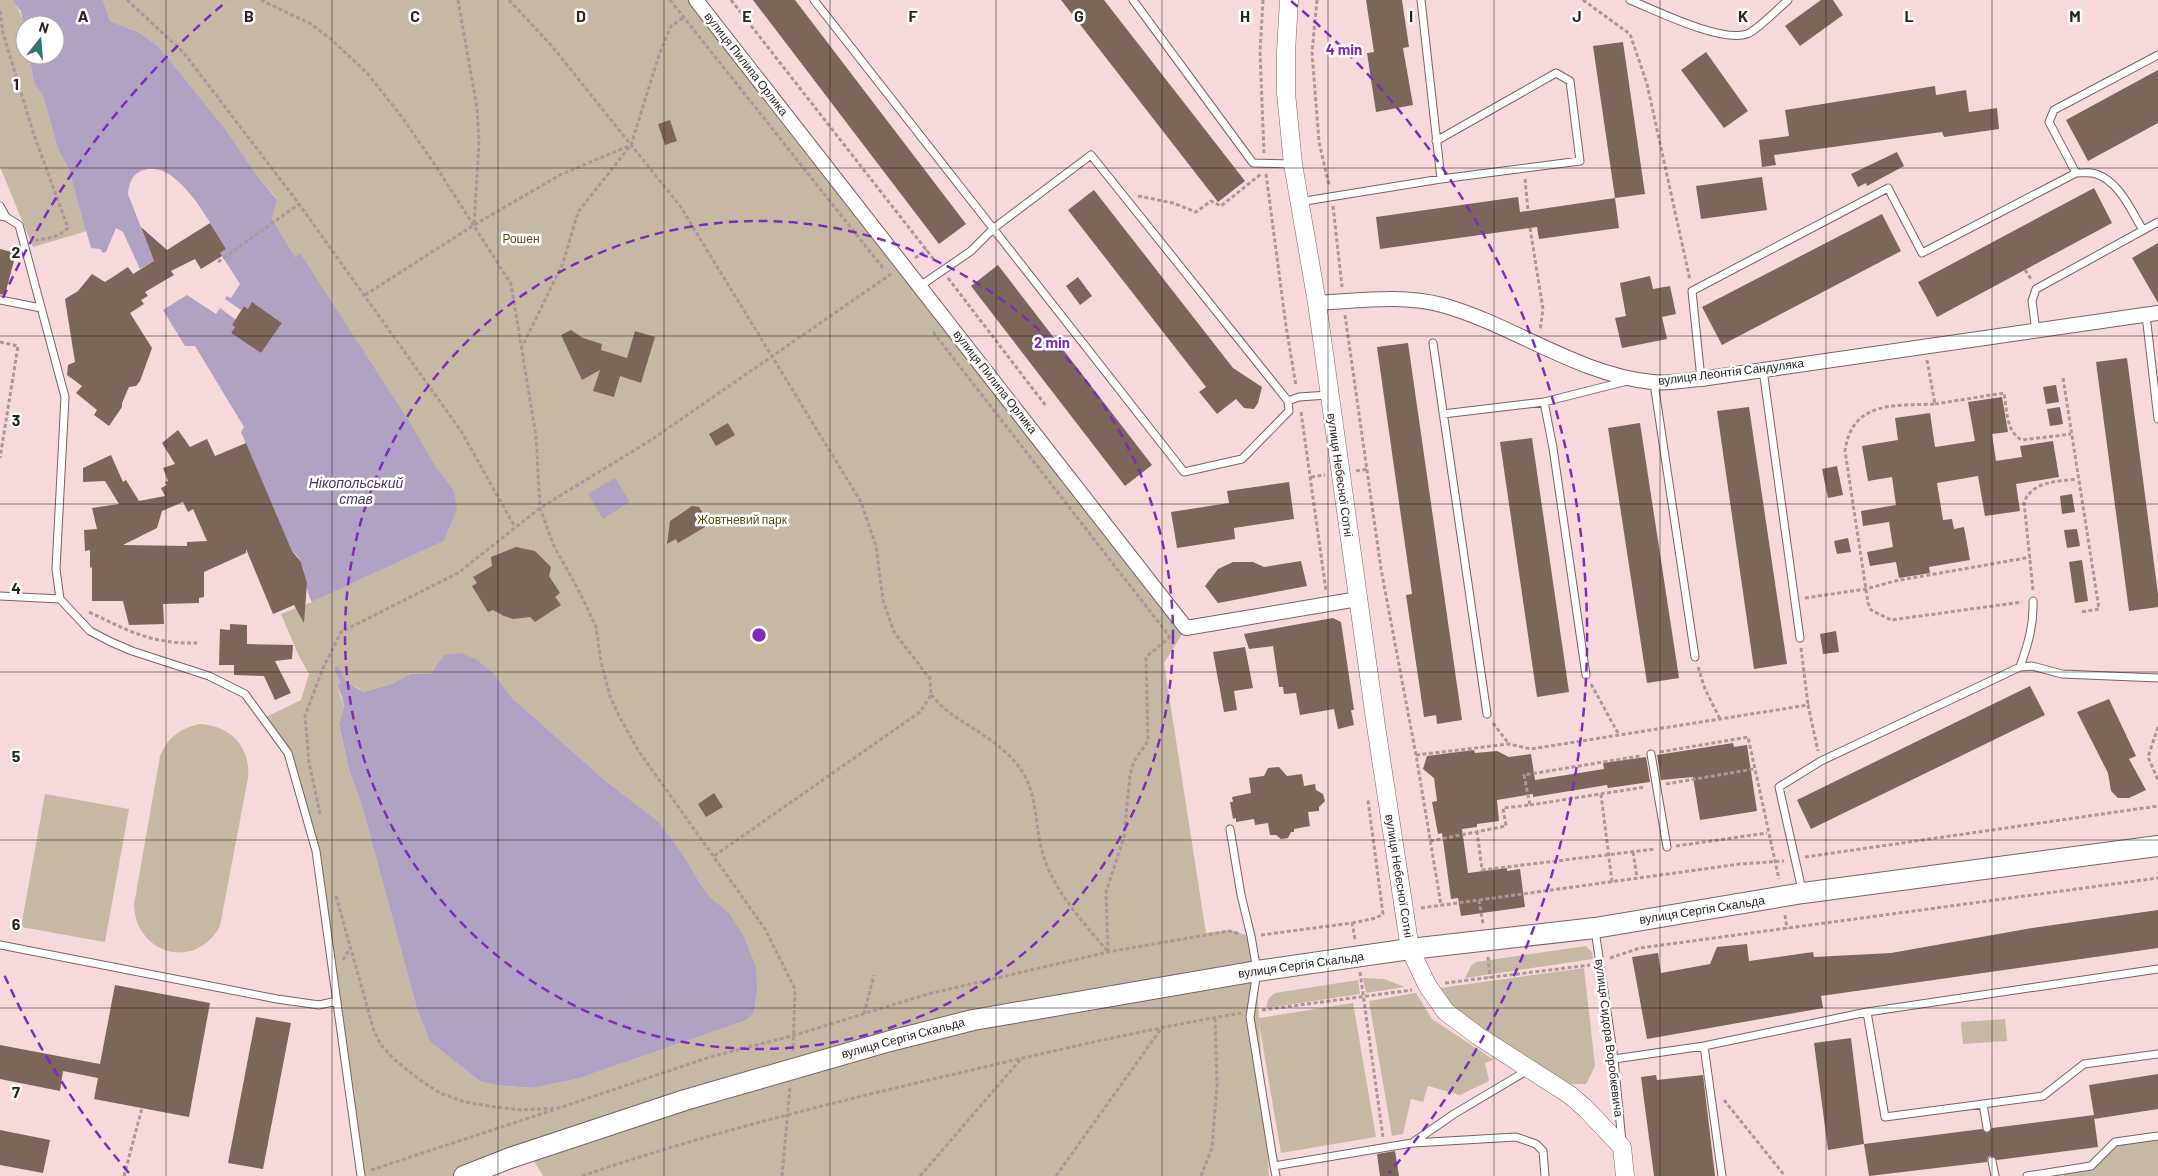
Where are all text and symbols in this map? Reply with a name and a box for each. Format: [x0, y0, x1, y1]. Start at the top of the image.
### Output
text: A [78, 6, 89, 25]
text: B [244, 6, 254, 25]
text: C [410, 6, 420, 25]
text: D [576, 6, 586, 25]
text: E [742, 6, 752, 25]
text: F [909, 6, 918, 25]
text: G [1074, 6, 1084, 25]
text: H [1240, 6, 1250, 25]
text: I [1409, 6, 1413, 25]
text: J [1572, 6, 1582, 25]
text: K [1738, 6, 1748, 25]
text: L [1904, 6, 1914, 25]
text: M [2069, 6, 2081, 25]
street label: вулиця Пилипа Орлика [701, 9, 792, 119]
north arrow [15, 15, 65, 65]
text: N [37, 18, 51, 37]
text: 4 min [1326, 40, 1362, 58]
text: 1 [13, 74, 19, 93]
park label: Рошен [502, 231, 540, 245]
text: 2 [12, 242, 21, 261]
street label: вулиця Пилипа Орлика [950, 327, 1041, 437]
text: 2 min [1034, 333, 1070, 351]
street label: вулиця Леонтія Сандуляка [1657, 355, 1805, 388]
text: 3 [12, 410, 20, 429]
street label: вулиця Небесної Сотні [1324, 412, 1357, 538]
water label: Нікопольський став [309, 474, 404, 507]
park label: Жовтневий парк [697, 512, 788, 527]
text: 4 [11, 578, 21, 597]
centre of rings [750, 626, 768, 644]
text: 5 [12, 746, 21, 765]
street label: вулиця Небесної Сотні [1382, 813, 1417, 939]
street label: вулиця Сергія Скальда [1638, 892, 1766, 927]
text: 6 [12, 914, 21, 933]
street label: вулиця Сергія Скальда [1237, 948, 1365, 981]
street label: вулиця Сидора Воробкевича [1592, 958, 1627, 1118]
street label: вулиця Сергія Скальда [840, 1014, 966, 1061]
text: 7 [12, 1082, 20, 1101]

